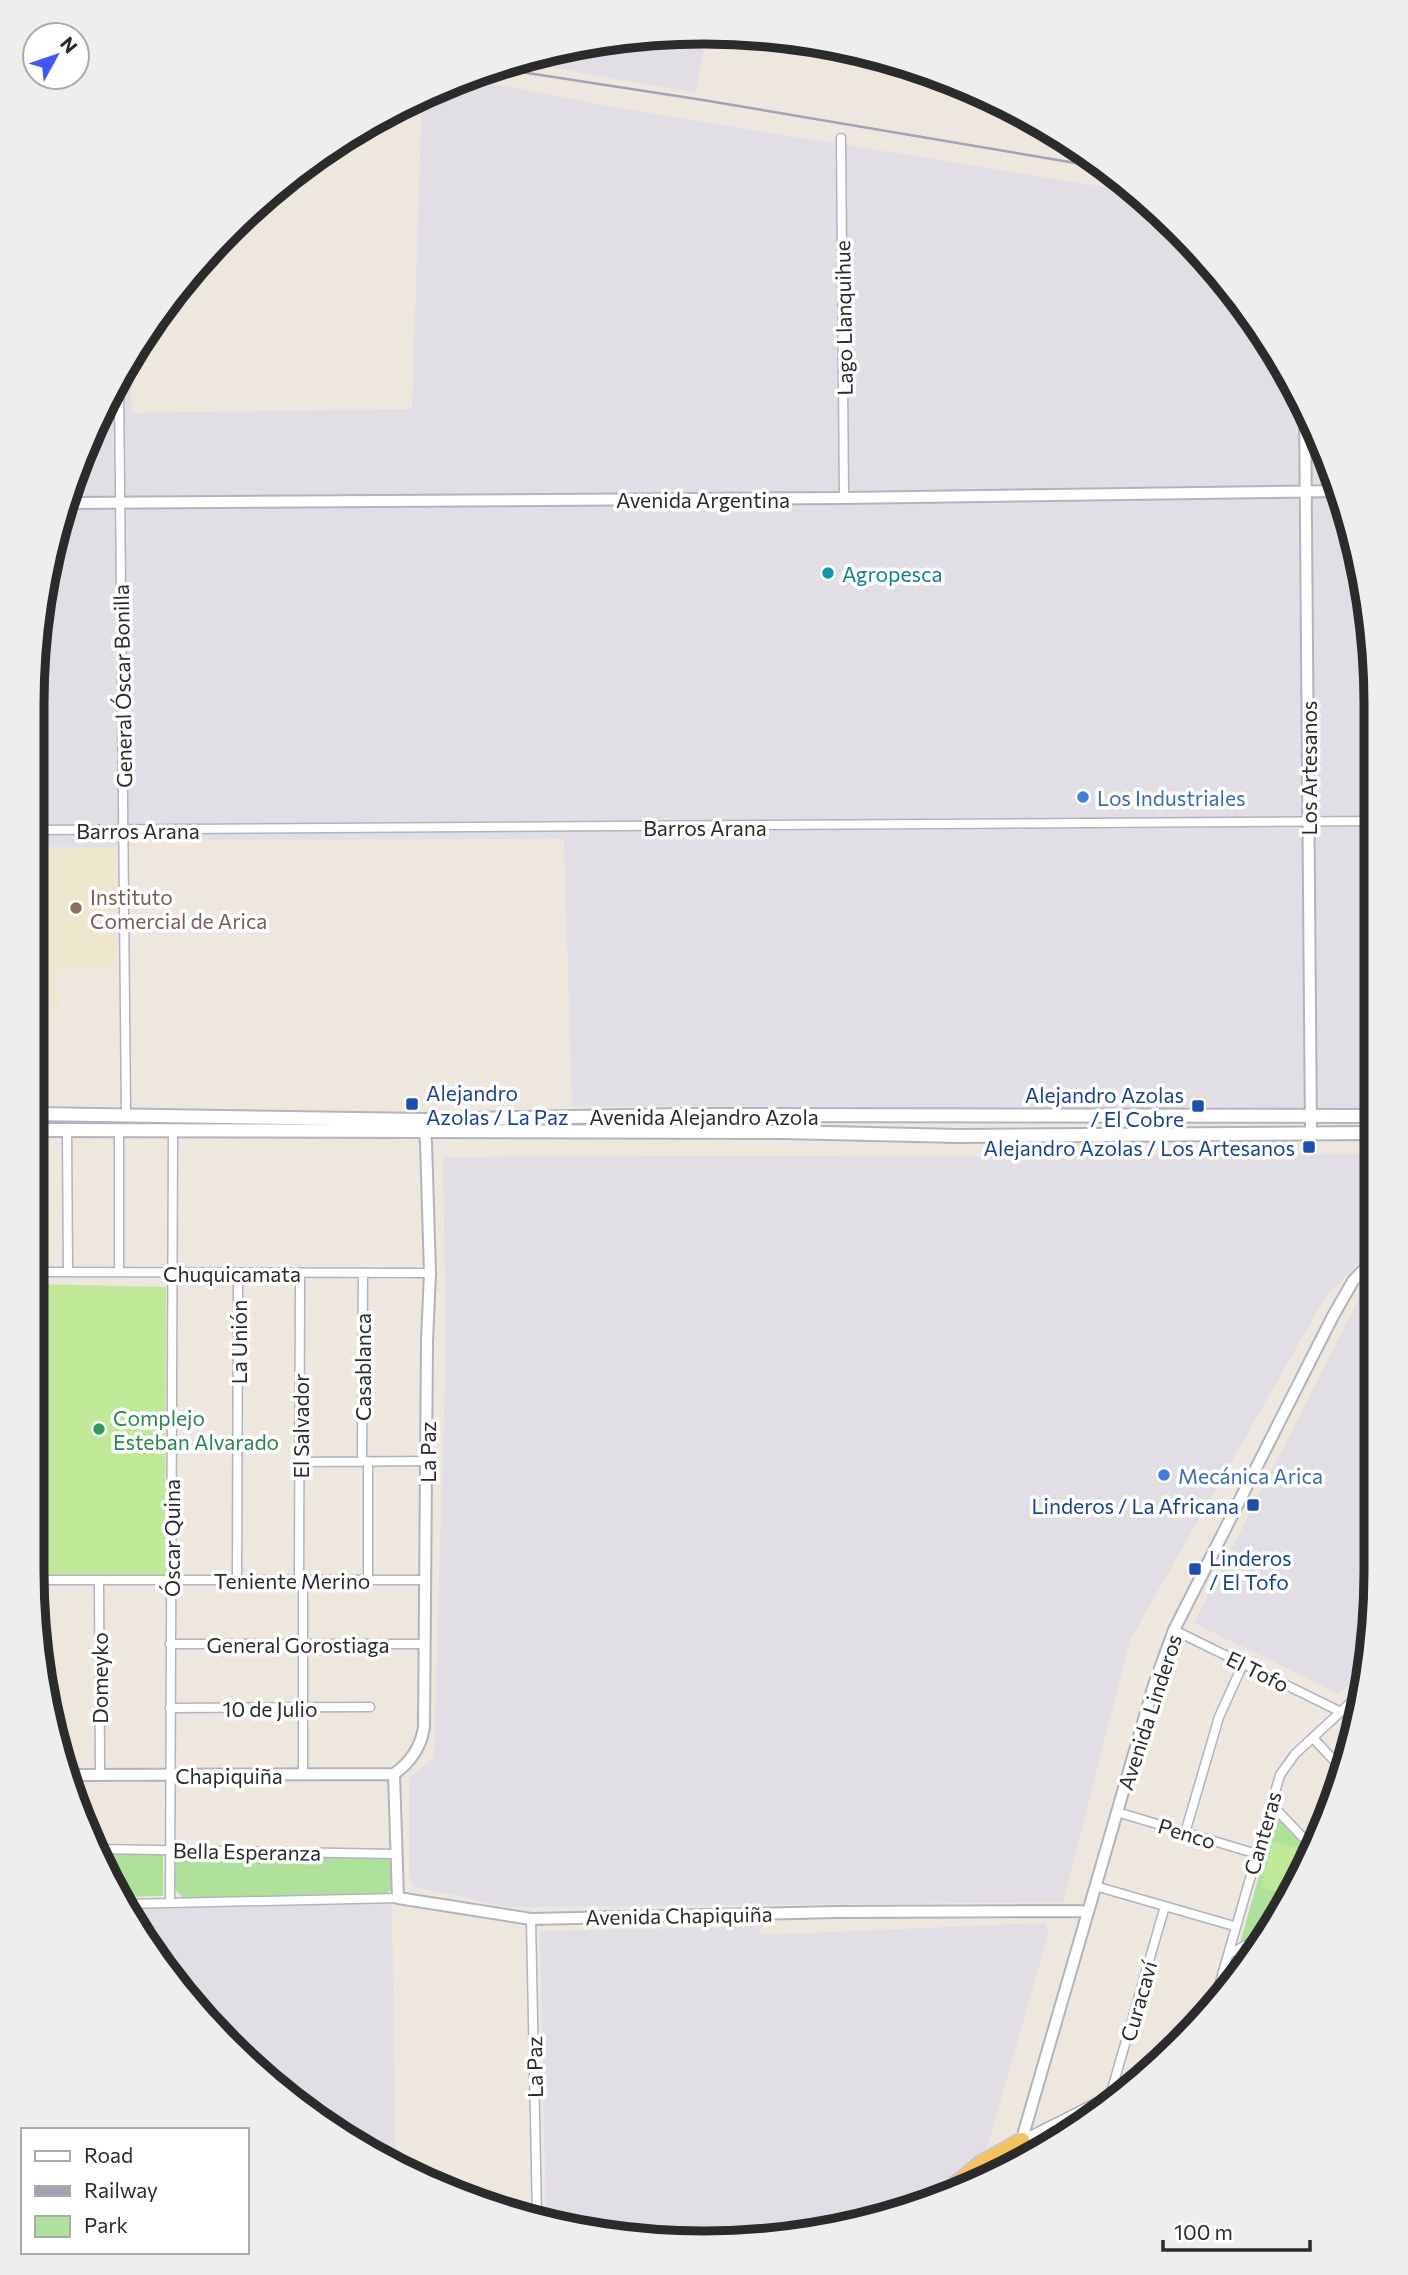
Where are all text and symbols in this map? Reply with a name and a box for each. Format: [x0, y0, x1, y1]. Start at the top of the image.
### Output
north arrow [21, 21, 91, 91]
text: N [56, 32, 83, 58]
street label: Lago Llanquihue [829, 240, 857, 396]
street label: Avenida Argentina [616, 487, 790, 512]
place label: Agropesca [842, 561, 942, 586]
marker: Agropesca [820, 565, 836, 581]
street label: General Óscar Bonilla [108, 584, 136, 788]
street label: Los Artesanos [1296, 701, 1321, 835]
place label: Los Industriales [1097, 785, 1246, 810]
marker: Los Industriales [1075, 789, 1091, 805]
street label: Barros Arana [643, 815, 767, 840]
street label: Barros Arana [76, 818, 200, 843]
place label: Instituto Comercial de Arica [90, 884, 267, 933]
marker: Instituto Comercial de Arica [68, 900, 84, 916]
place label: Alejandro Azolas / La Paz [426, 1080, 568, 1129]
place label: Alejandro Azolas / El Cobre [1025, 1082, 1184, 1131]
marker: Alejandro Azolas / La Paz [404, 1096, 420, 1112]
marker: Alejandro Azolas / El Cobre [1190, 1098, 1206, 1114]
street label: Avenida Alejandro Azola [589, 1104, 819, 1129]
place label: Alejandro Azolas / Los Artesanos [983, 1135, 1295, 1160]
marker: Alejandro Azolas / Los Artesanos [1301, 1139, 1317, 1155]
street label: Chuquicamata [163, 1261, 301, 1286]
street label: La Unión [226, 1300, 251, 1384]
street label: Casablanca [350, 1313, 375, 1421]
street label: El Salvador [288, 1373, 313, 1479]
place label: Complejo Esteban Alvarado [113, 1405, 279, 1454]
marker: Complejo Esteban Alvarado [91, 1421, 107, 1437]
street label: La Paz [415, 1421, 440, 1483]
place label: Mecánica Arica [1178, 1463, 1323, 1488]
marker: Mecánica Arica [1156, 1467, 1172, 1483]
street label: Óscar Quina [159, 1479, 184, 1597]
place label: Linderos / La Africana [1031, 1493, 1239, 1518]
marker: Linderos / La Africana [1245, 1497, 1261, 1513]
place label: Linderos / El Tofo [1209, 1545, 1292, 1594]
marker: Linderos / El Tofo [1187, 1561, 1203, 1577]
street label: Teniente Merino [214, 1568, 370, 1593]
street label: Avenida Linderos [1112, 1631, 1186, 1793]
street label: Domeyko [87, 1632, 112, 1724]
street label: General Gorostiaga [206, 1632, 390, 1657]
street label: El Tofo [1223, 1645, 1293, 1697]
street label: 10 de Julio [222, 1696, 318, 1721]
street label: Chapiquiña [175, 1763, 283, 1788]
street label: Canteras [1238, 1788, 1286, 1878]
street label: Penco [1155, 1812, 1219, 1854]
street label: Bella Esperanza [173, 1837, 321, 1865]
street label: Avenida Chapiquiña [585, 1901, 773, 1929]
street label: Curacaví [1115, 1957, 1162, 2044]
street label: La Paz [521, 2036, 547, 2098]
legend [21, 2128, 248, 2254]
text: Road [84, 2142, 133, 2167]
text: Railway [84, 2177, 158, 2202]
scale bar [1163, 2208, 1310, 2252]
text: Park [84, 2212, 128, 2237]
text: 100 m [1174, 2219, 1233, 2244]

